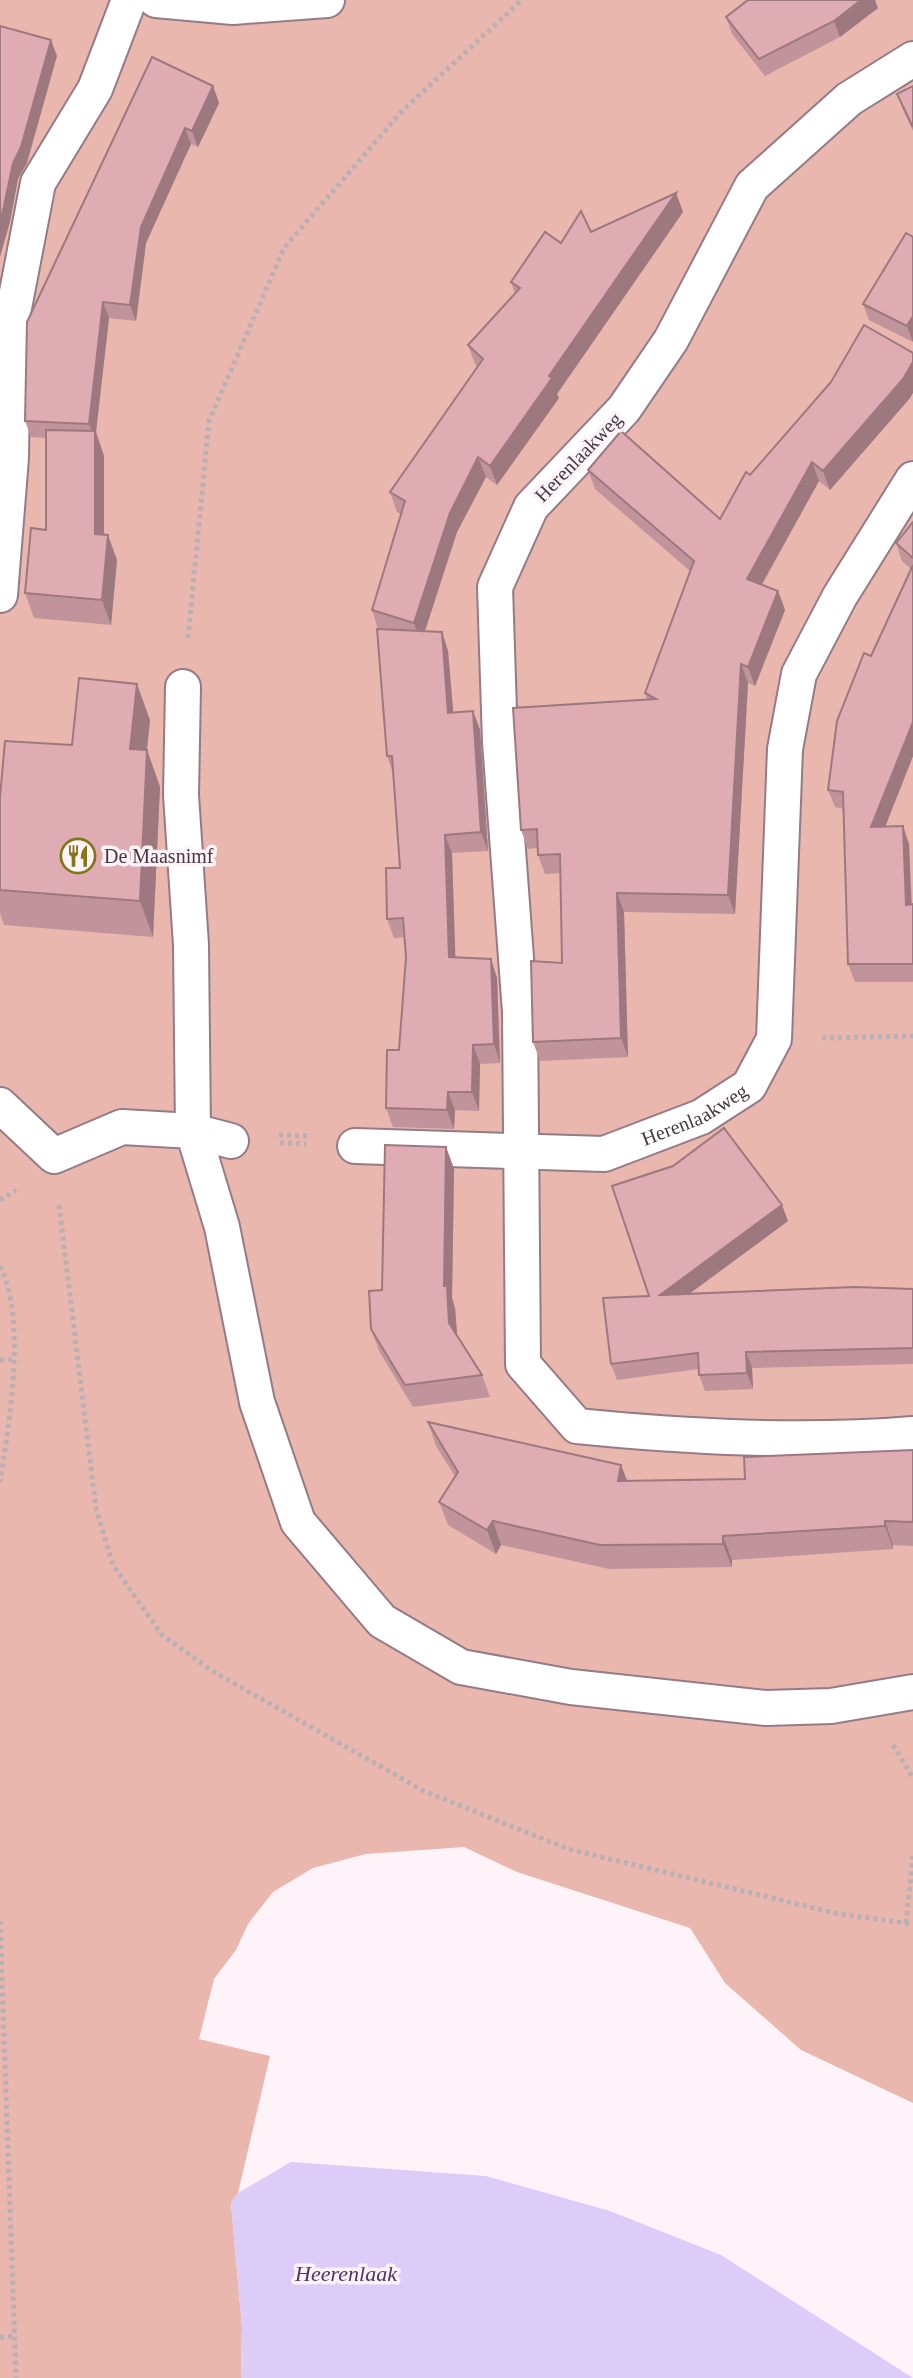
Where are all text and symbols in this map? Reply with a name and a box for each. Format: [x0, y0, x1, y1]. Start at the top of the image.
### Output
street label: Herenlaakweg [530, 408, 627, 507]
restaurant icon: De Maasnimf [59, 837, 97, 875]
place label: De Maasnimf [104, 845, 214, 867]
street label: Herenlaakweg [638, 1079, 752, 1150]
water label: Heerenlaak [294, 2261, 398, 2286]

